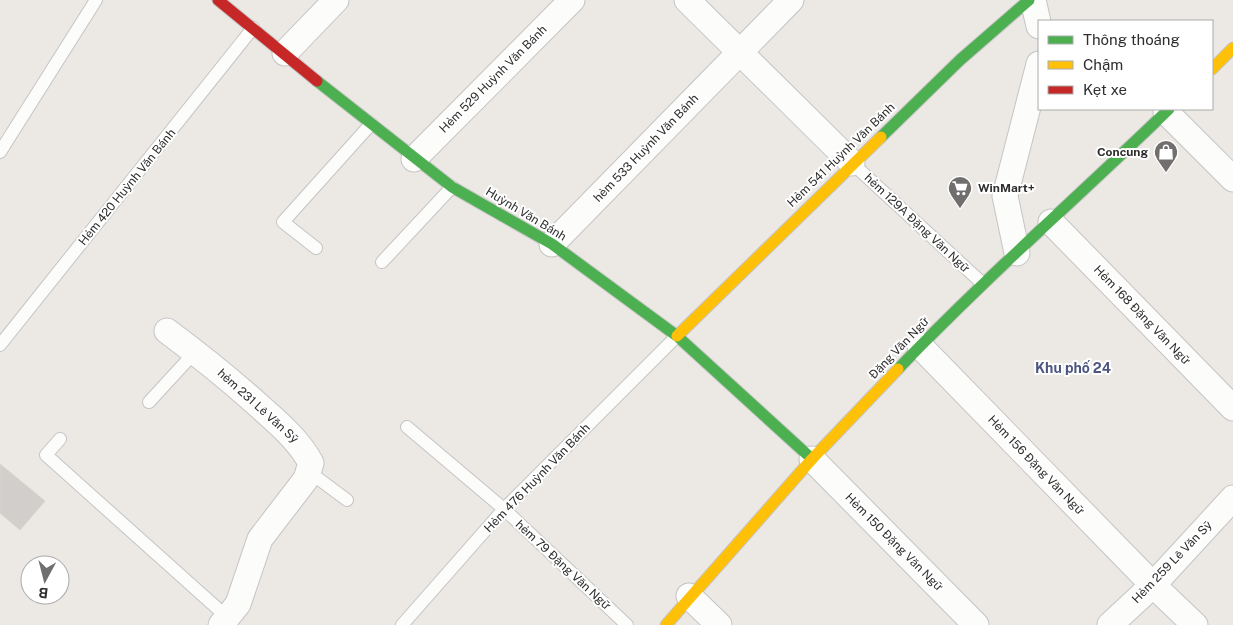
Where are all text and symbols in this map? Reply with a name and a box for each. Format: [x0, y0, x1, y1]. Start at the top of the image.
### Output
legend [1038, 20, 1213, 110]
street label: Hẻm 529 Huỳnh Văn Bánh [436, 22, 550, 136]
text: Thông thoáng [1083, 31, 1180, 48]
text: Chậm [1083, 56, 1123, 73]
text: Kẹt xe [1083, 81, 1127, 98]
street label: hẻm 533 Huỳnh Văn Bánh [591, 91, 701, 205]
street label: Hẻm 541 Huỳnh Văn Bánh [784, 100, 898, 210]
street label: Hẻm 420 Huỳnh Văn Bánh [76, 126, 178, 248]
shop icon: Concung [1153, 139, 1179, 173]
place label: Concung [1097, 145, 1148, 159]
street label: hẻm 129A Đặng Văn Ngữ [862, 171, 972, 275]
supermarket icon: WinMart+ [947, 175, 973, 209]
place label: WinMart+ [978, 181, 1035, 195]
street label: Huỳnh Văn Bánh [483, 184, 569, 244]
street label: Hẻm 168 Đặng Văn Ngữ [1091, 263, 1193, 368]
street label: Đặng Văn Ngữ [866, 314, 932, 382]
district label: Khu phố 24 [1035, 360, 1111, 376]
street label: hẻm 231 Lê Văn Sỹ [215, 366, 302, 446]
street label: Hẻm 156 Đặng Văn Ngữ [985, 413, 1087, 518]
street label: Hẻm 476 Huỳnh Văn Bánh [481, 421, 593, 535]
street label: Hẻm 150 Đặng Văn Ngữ [842, 490, 946, 594]
street label: hẻm 79 Đặng Văn Ngữ [513, 517, 613, 613]
street label: Hẻm 259 Lê Văn Sỹ [1129, 517, 1215, 606]
north arrow [20, 555, 70, 605]
text: B [38, 584, 49, 601]

